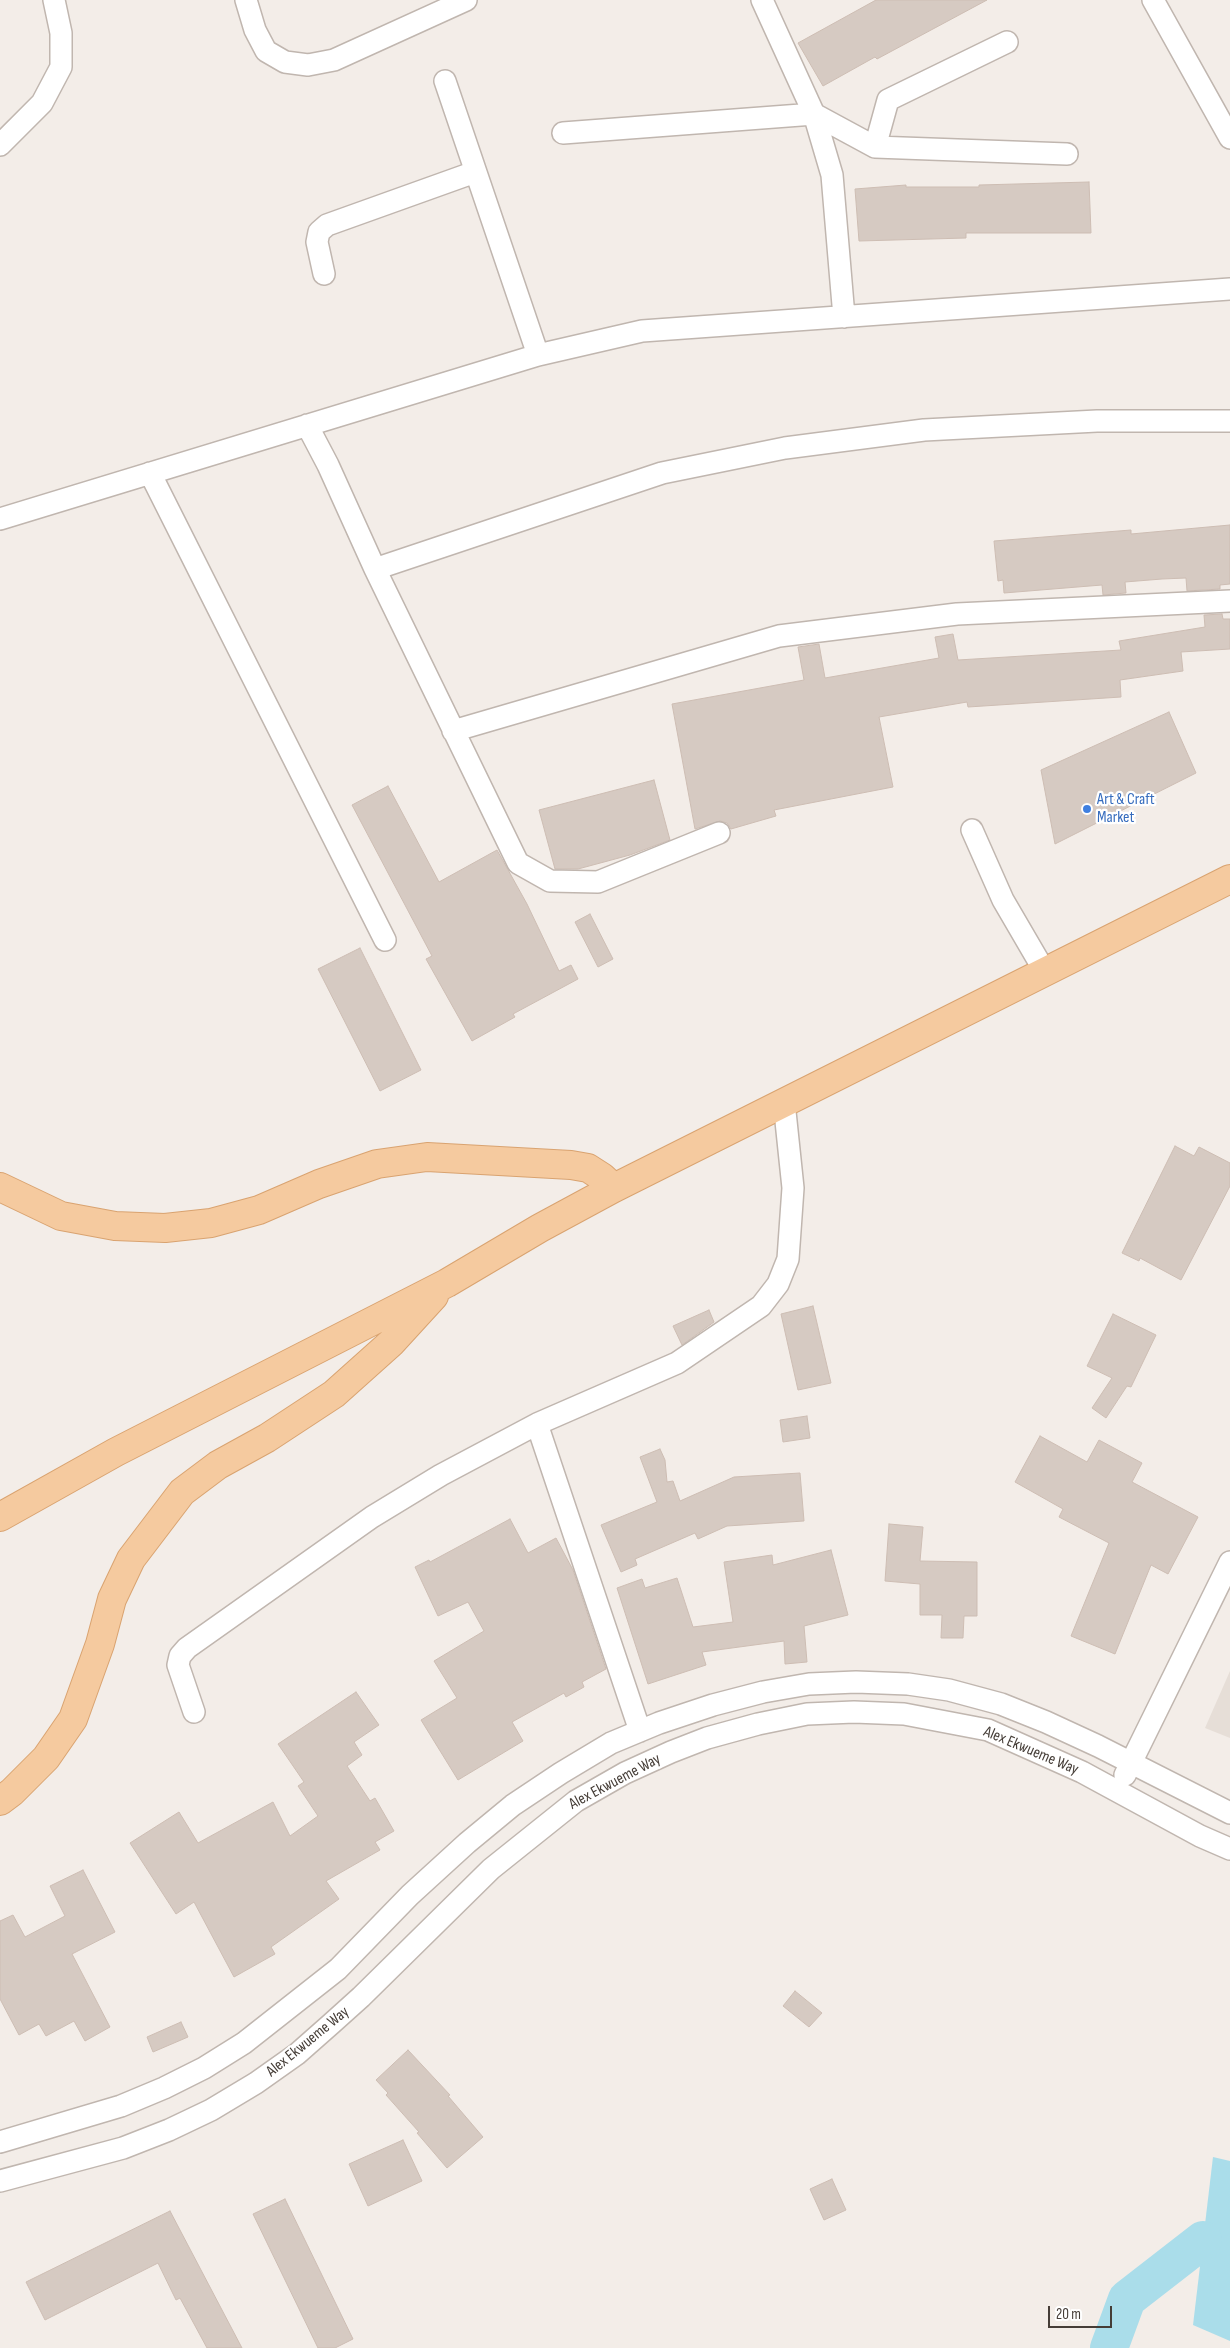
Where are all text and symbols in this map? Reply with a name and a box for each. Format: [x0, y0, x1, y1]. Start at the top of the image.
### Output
place label: Art & Craft Market [1097, 790, 1155, 828]
marker: Art & Craft Market [1081, 803, 1093, 815]
street label: Alex Ekwueme Way [981, 1722, 1081, 1780]
street label: Alex Ekwueme Way [566, 1750, 664, 1814]
street label: Alex Ekwueme Way [263, 2003, 353, 2081]
scale bar [1050, 2296, 1114, 2328]
text: 20 m [1056, 2305, 1081, 2324]

